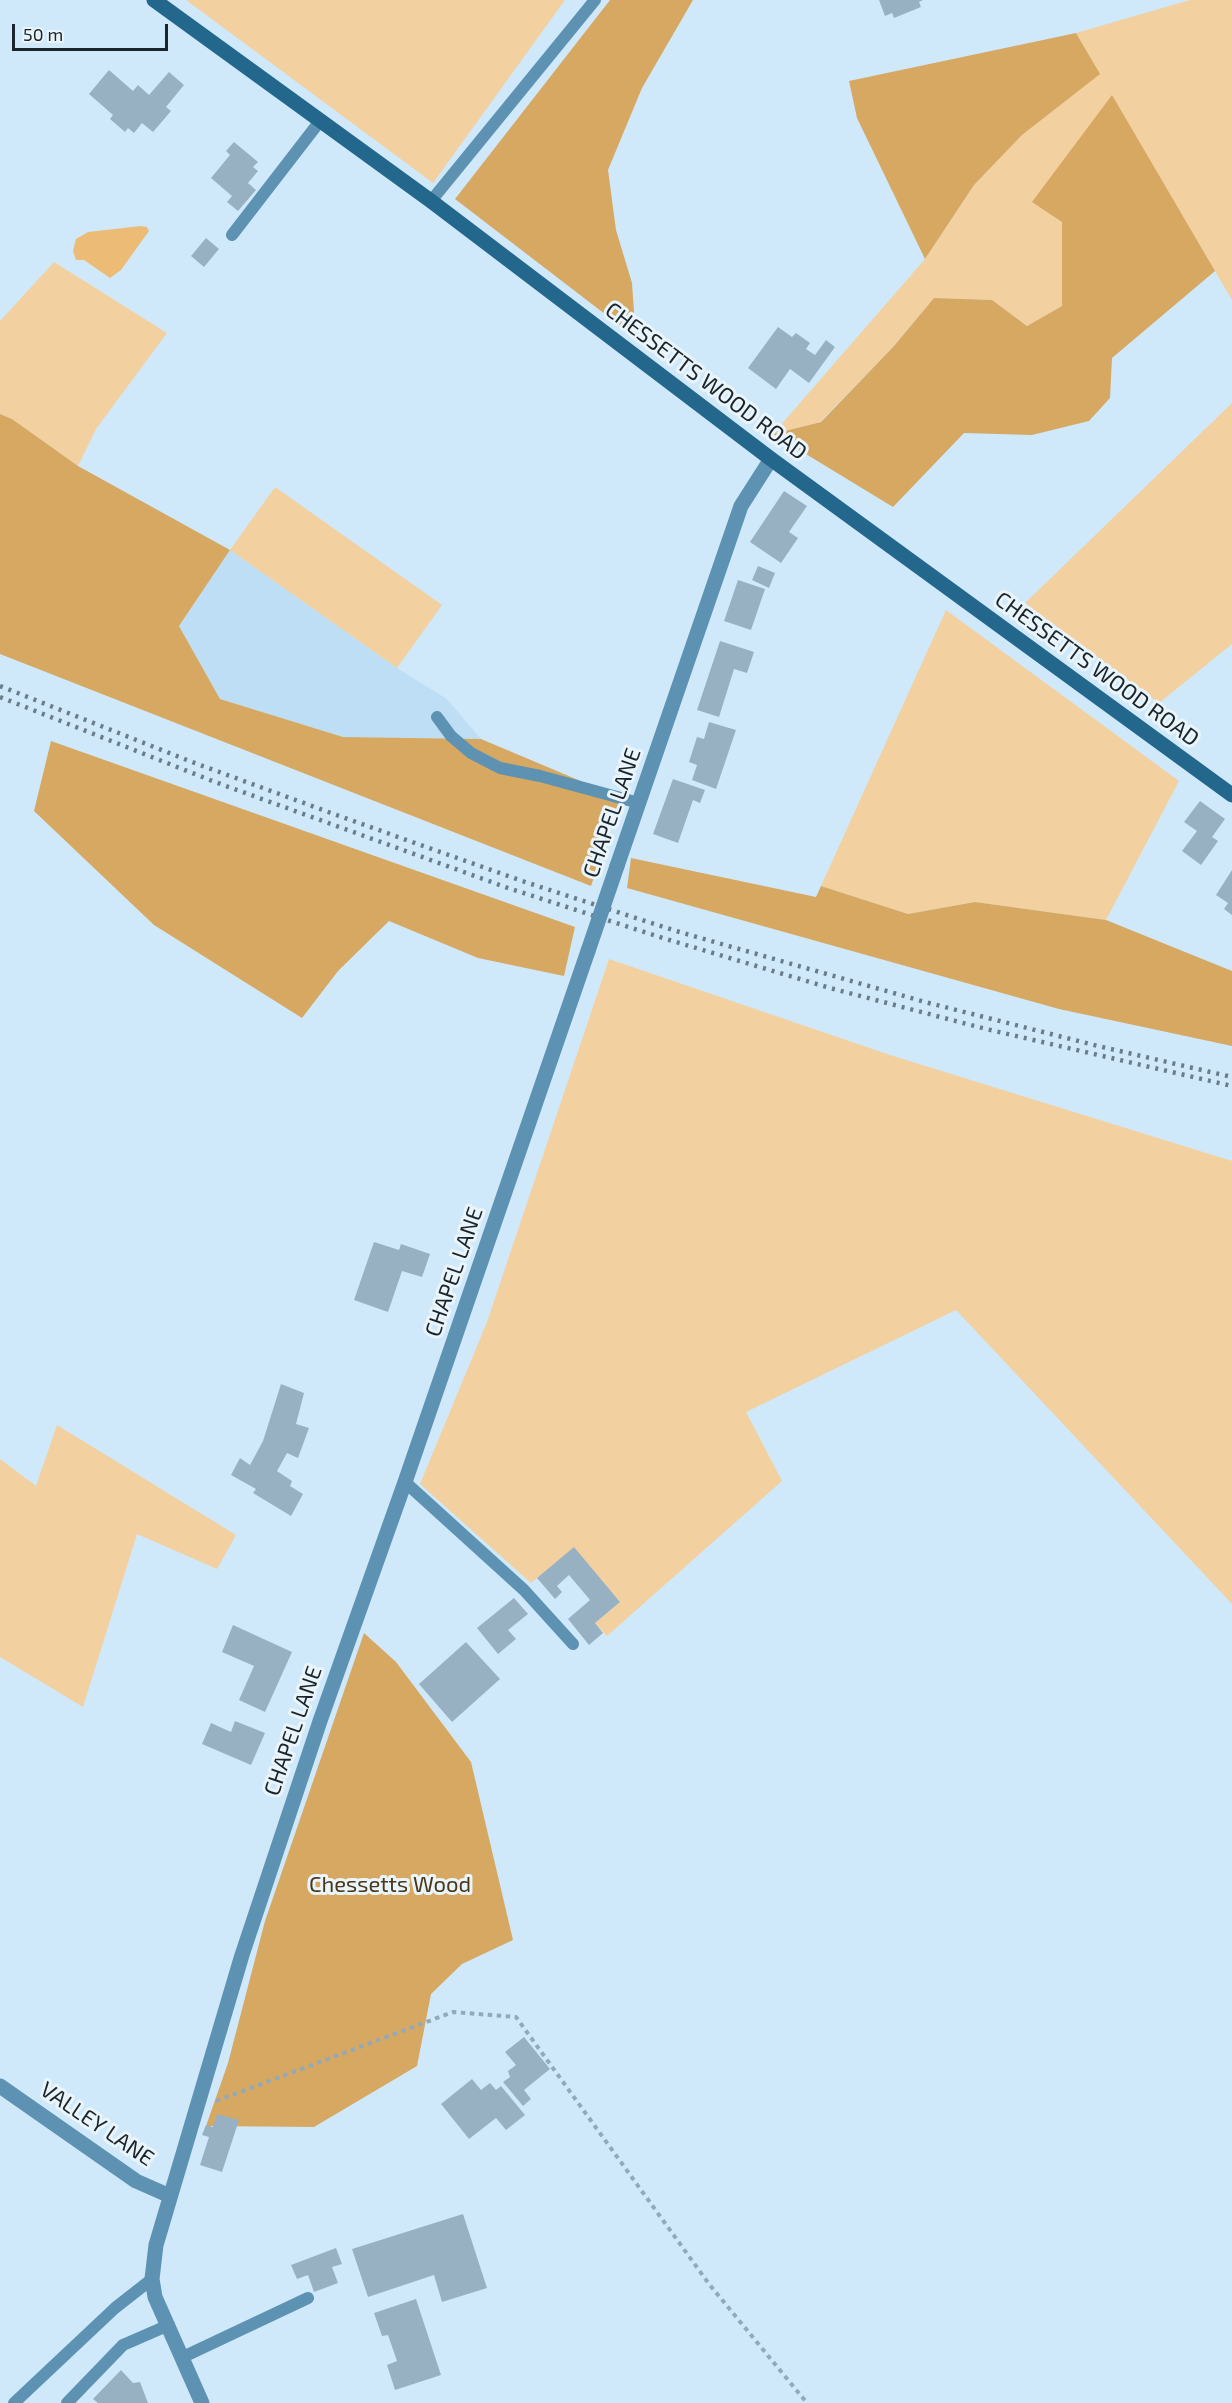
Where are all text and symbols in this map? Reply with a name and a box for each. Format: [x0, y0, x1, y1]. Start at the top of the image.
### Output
scale bar [15, 12, 171, 50]
text: 50 m [23, 23, 63, 45]
street label: CHESSETTS WOOD ROAD [600, 297, 812, 465]
street label: CHESSETTS WOOD ROAD [990, 586, 1204, 752]
street label: CHAPEL LANE [578, 745, 646, 881]
street label: CHAPEL LANE [420, 1204, 488, 1340]
street label: CHAPEL LANE [259, 1663, 327, 1799]
park label: Chessetts Wood [309, 1872, 471, 1898]
street label: VALLEY LANE [35, 2076, 159, 2172]

